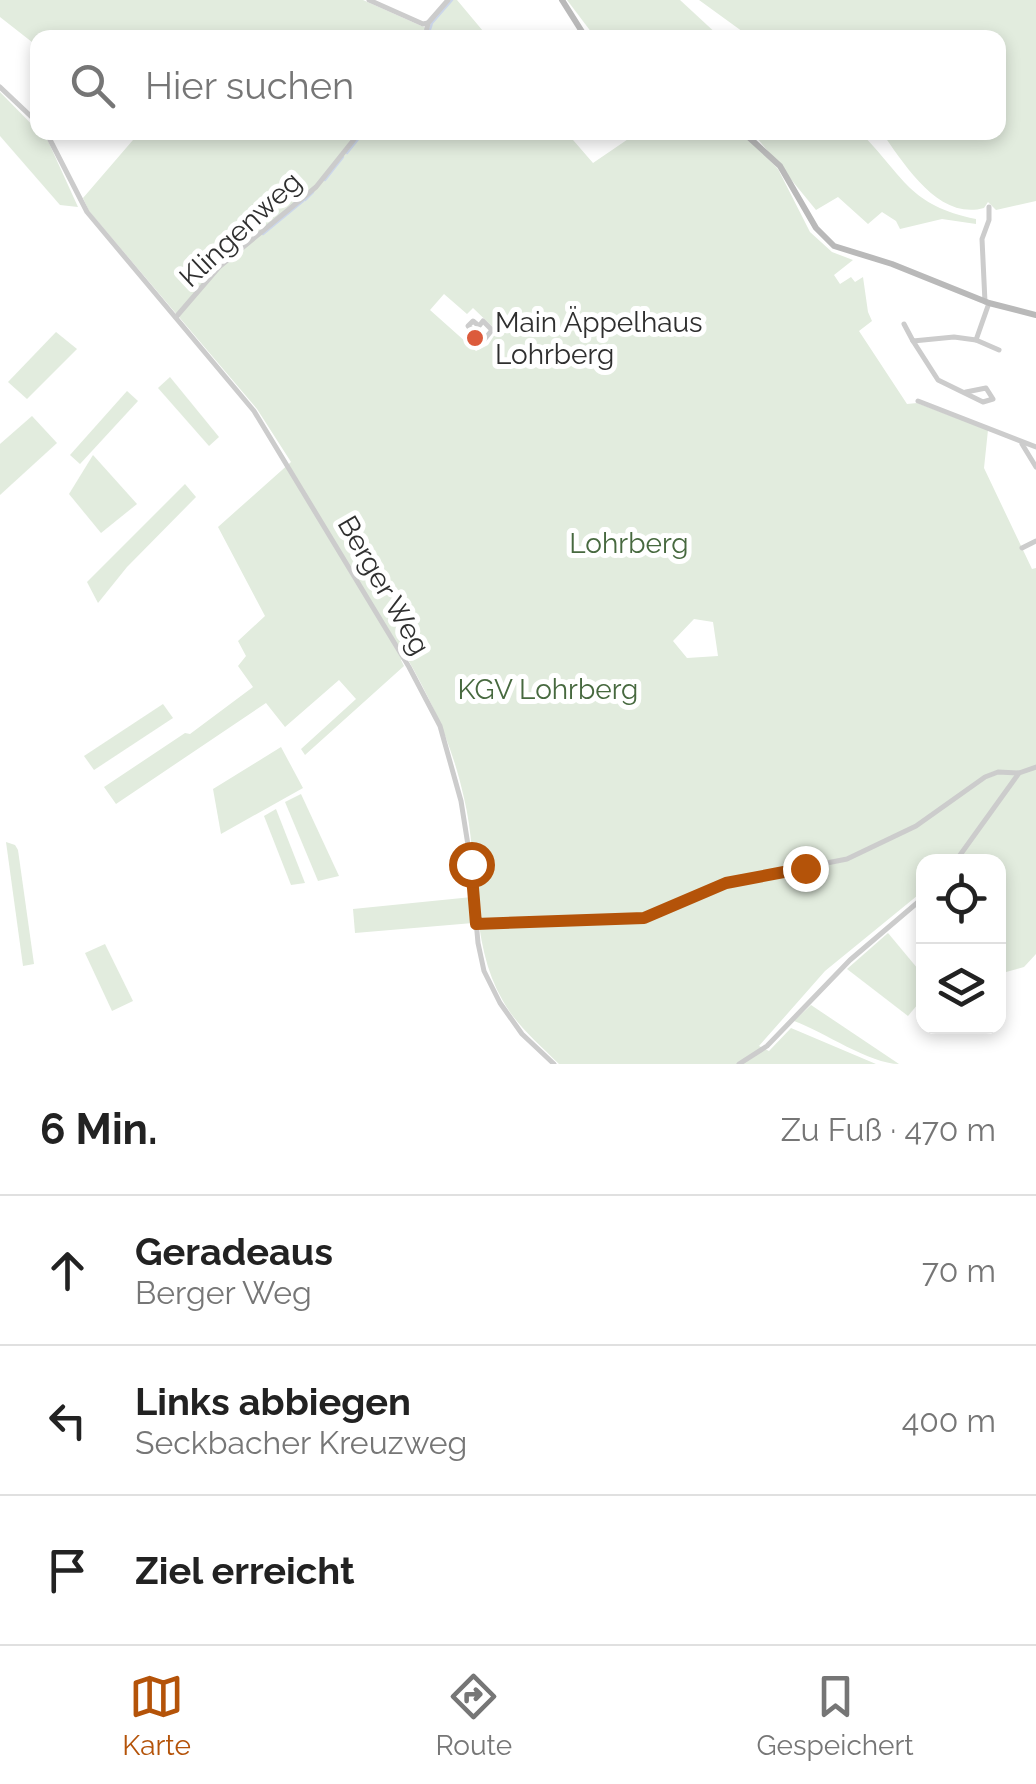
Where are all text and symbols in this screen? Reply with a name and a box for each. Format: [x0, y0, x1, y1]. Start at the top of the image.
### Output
search box [30, 30, 1006, 140]
icon: search [65, 58, 120, 113]
text: Hier suchen [145, 63, 354, 108]
street label: Klingenweg [173, 165, 308, 294]
place label: Main Äppelhaus Lohrberg [495, 306, 703, 371]
marker: Main Äppelhaus Lohrberg [464, 327, 486, 349]
street label: Berger Weg [331, 510, 437, 661]
park label: Lohrberg [569, 527, 689, 560]
park label: KGV Lohrberg [458, 673, 638, 706]
route start [449, 842, 495, 888]
route end [783, 846, 829, 892]
map controls [916, 854, 1006, 1034]
button: locate [916, 854, 1006, 944]
button: layers [916, 944, 1006, 1034]
text: 6 Min. [40, 1105, 157, 1154]
text: Zu Fuß · 470 m [781, 1111, 996, 1148]
text: Geradeaus [135, 1229, 333, 1274]
icon: ahead [40, 1243, 95, 1298]
text: 70 m [922, 1252, 996, 1289]
text: Berger Weg [135, 1274, 312, 1311]
text: Links abbiegen [135, 1379, 411, 1424]
icon: left [40, 1393, 95, 1448]
text: 400 m [902, 1402, 996, 1439]
text: Seckbacher Kreuzweg [135, 1424, 467, 1461]
icon: arrive [40, 1543, 95, 1598]
text: Ziel erreicht [135, 1548, 355, 1593]
tab: Karte [122, 1669, 191, 1762]
tab: Route [435, 1669, 512, 1762]
tab: Gespeichert [757, 1669, 914, 1762]

